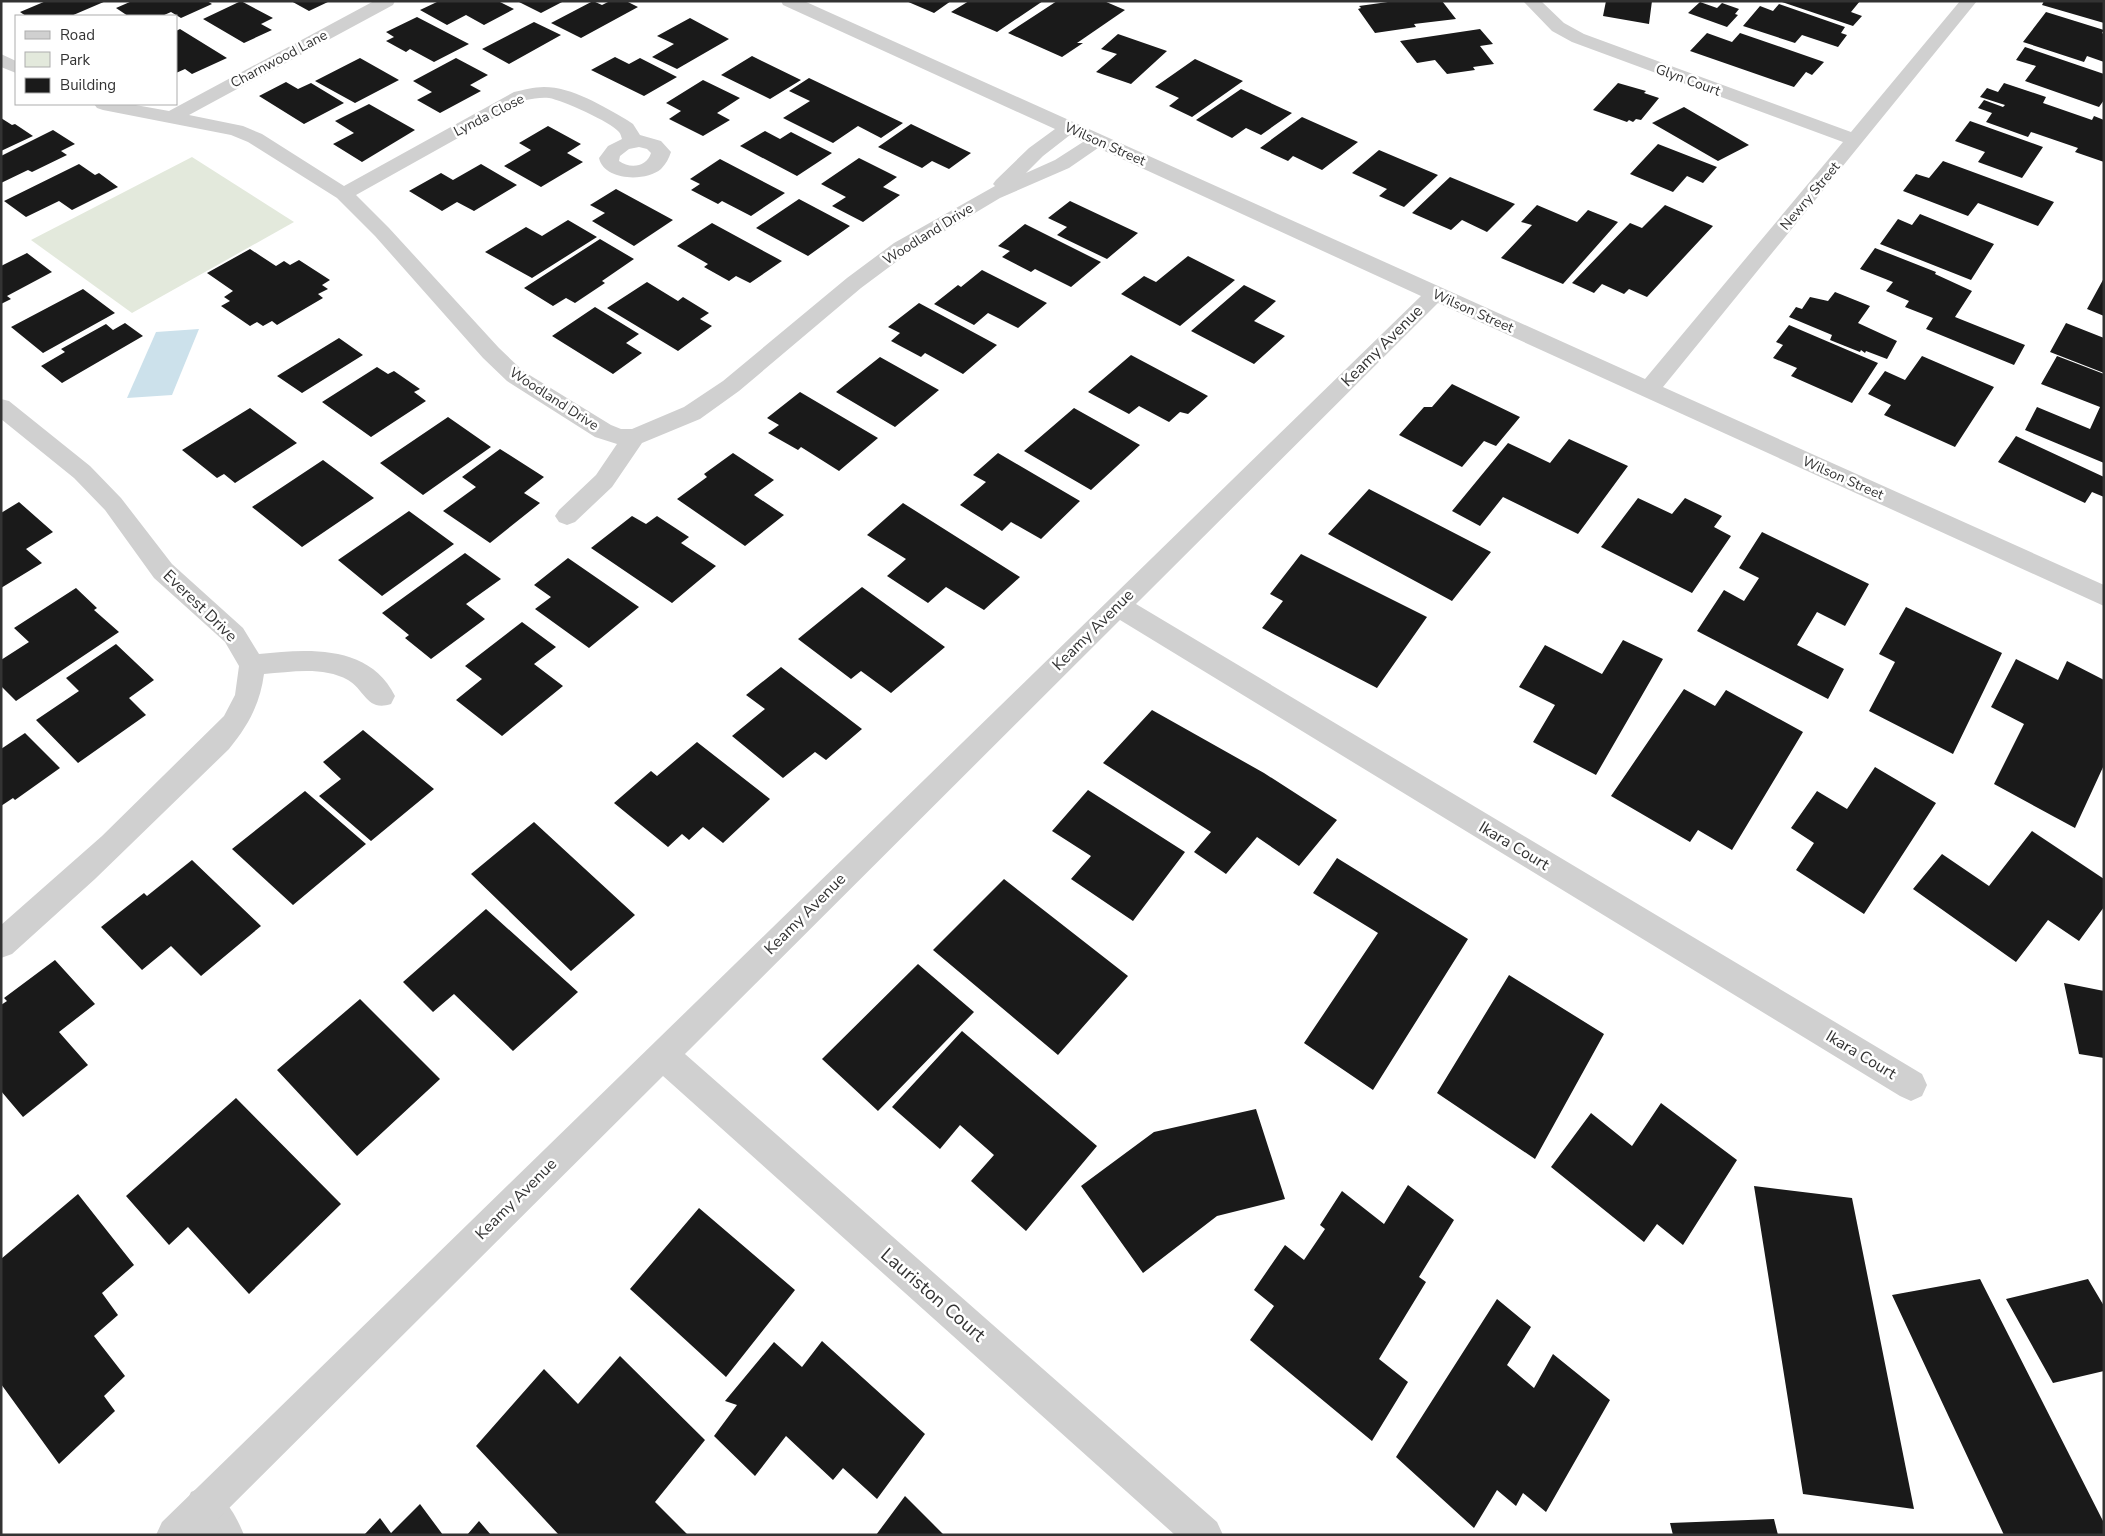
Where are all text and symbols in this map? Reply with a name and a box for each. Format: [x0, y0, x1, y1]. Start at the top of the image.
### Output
legend [15, 15, 178, 105]
text: Road [60, 25, 95, 45]
street label: Charnwood Lane [227, 25, 331, 93]
text: Park [60, 50, 90, 70]
street label: Glyn Court [1653, 59, 1723, 101]
text: Building [60, 75, 116, 95]
street label: Lynda Close [450, 89, 528, 141]
street label: Wilson Street [1061, 118, 1149, 170]
street label: Newry Street [1776, 158, 1844, 234]
street label: Woodland Drive [879, 199, 977, 269]
street label: Wilson Street [1429, 285, 1517, 337]
street label: Keamy Avenue [1336, 300, 1428, 392]
street label: Woodland Drive [506, 363, 602, 435]
street label: Wilson Street [1799, 452, 1887, 504]
street label: Everest Drive [158, 565, 242, 647]
street label: Keamy Avenue [1047, 584, 1139, 676]
street label: Ikara Court [1475, 816, 1554, 876]
street label: Keamy Avenue [759, 868, 851, 960]
street label: Ikara Court [1822, 1025, 1901, 1085]
street label: Keamy Avenue [470, 1153, 562, 1245]
street label: Lauriston Court [875, 1242, 991, 1348]

